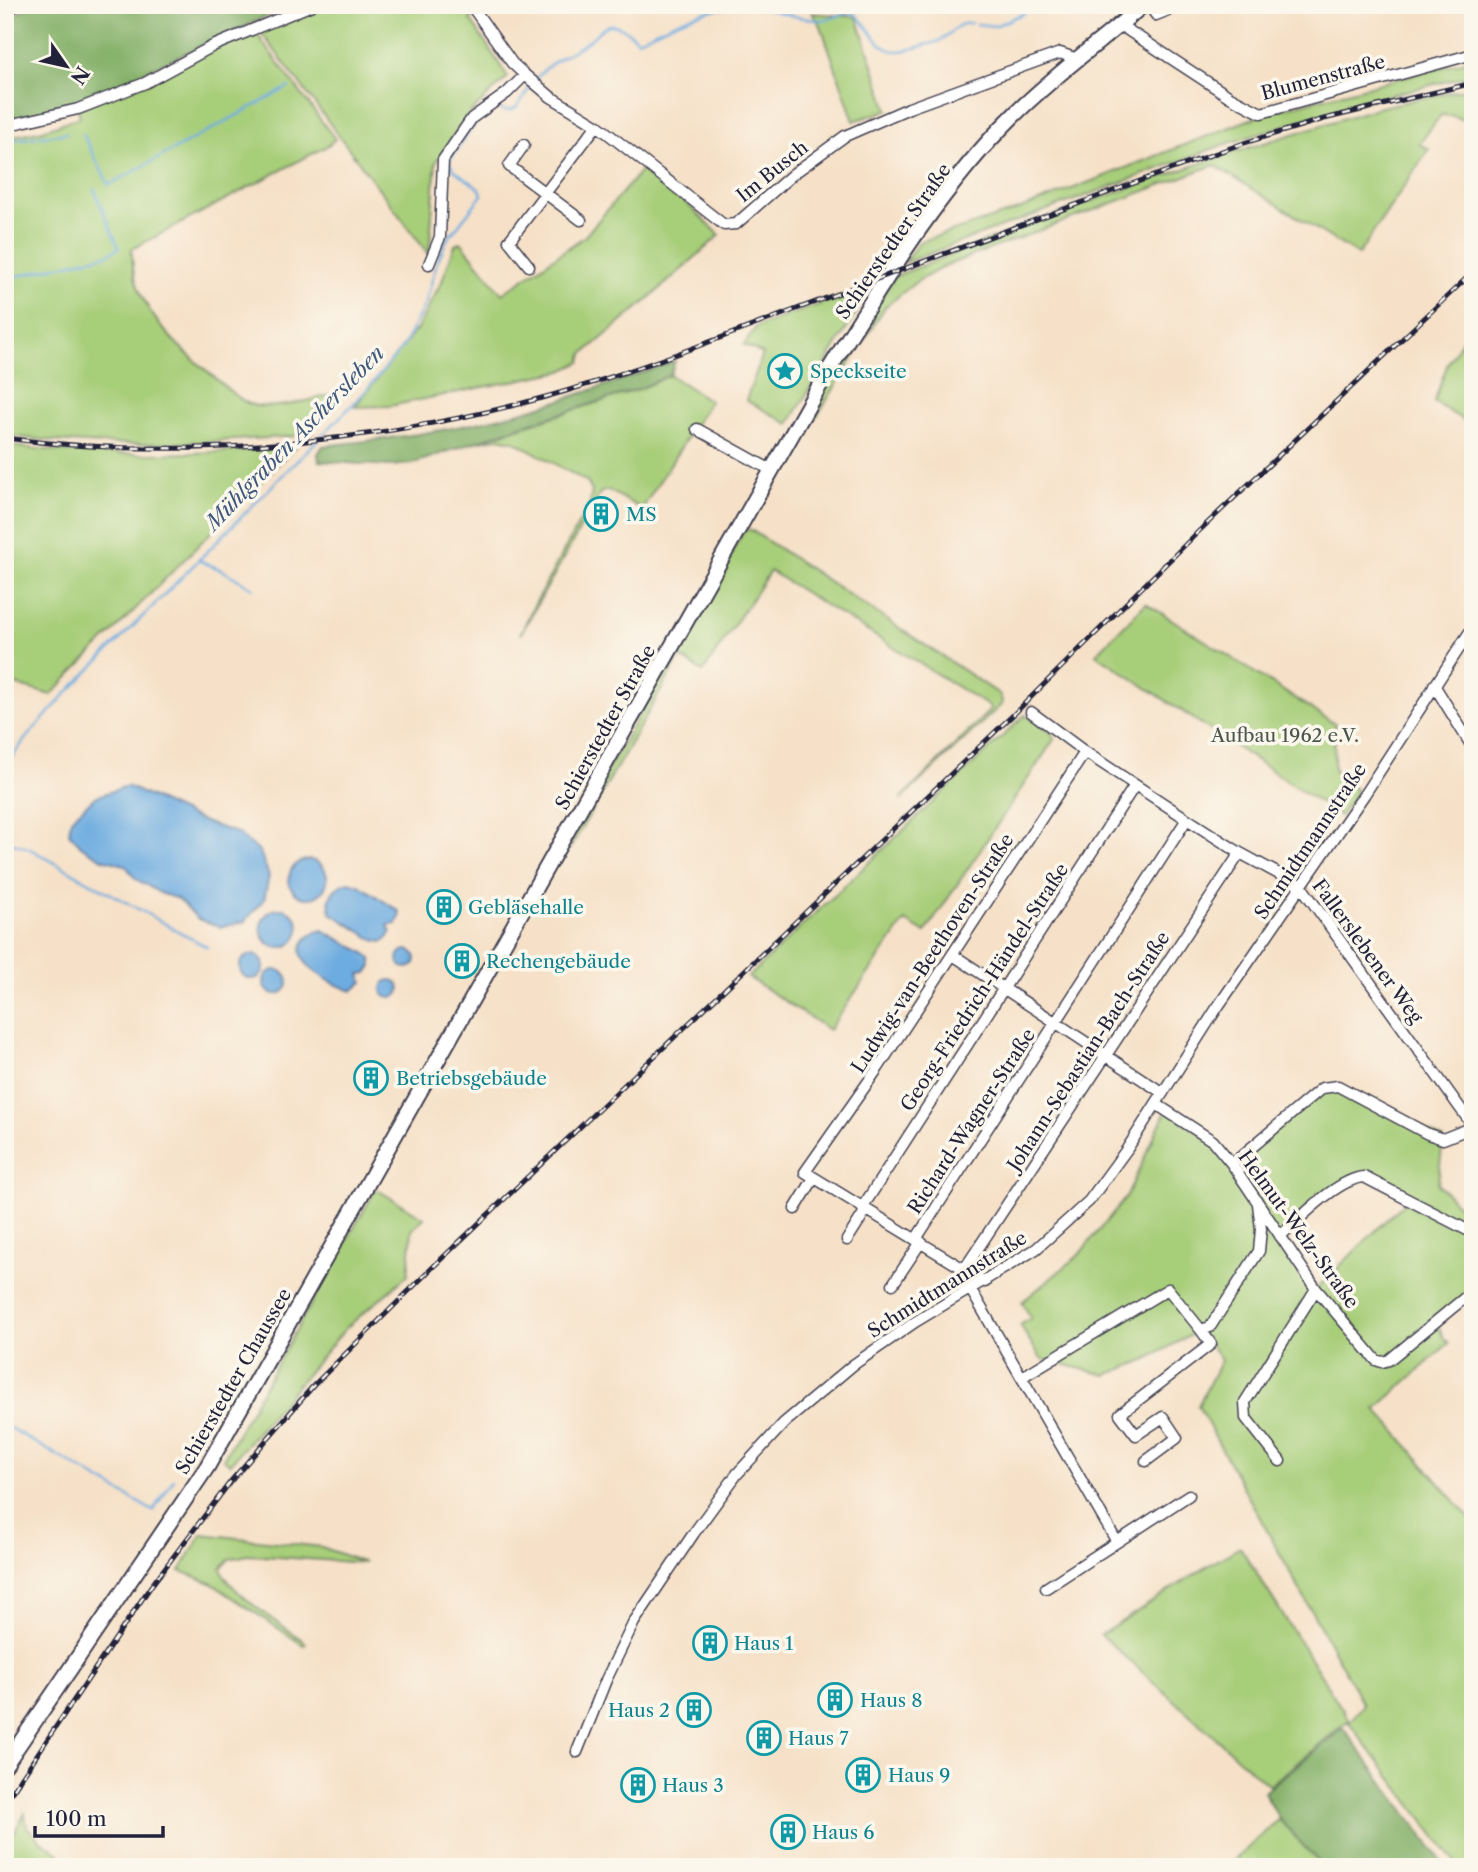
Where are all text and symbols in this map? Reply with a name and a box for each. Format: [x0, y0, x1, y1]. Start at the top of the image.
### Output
north arrow [32, 32, 102, 102]
street label: Blumenstraße [1259, 50, 1388, 105]
text: N [66, 62, 94, 89]
street label: Im Busch [732, 136, 813, 207]
street label: Schierstedter Straße [831, 159, 956, 324]
water label: Mühlgraben Aschersleben [198, 340, 389, 537]
place icon: Speckseite [766, 352, 804, 390]
place label: Speckseite [810, 360, 907, 383]
building icon: MS [582, 495, 620, 533]
place label: MS [626, 503, 657, 526]
street label: Schierstedter Straße [551, 641, 660, 814]
park label: Aufbau 1962 e.V. [1210, 724, 1359, 747]
street label: Schmidtmannstraße [1250, 759, 1371, 924]
street label: Ludwig-van-Beethoven-Straße [846, 829, 1018, 1077]
street label: Georg-Friedrich-Händel-Straße [896, 859, 1073, 1116]
street label: Fallerslebener Weg [1308, 875, 1428, 1029]
building icon: Gebläsehalle [425, 888, 463, 926]
place label: Gebläsehalle [468, 896, 584, 919]
street label: Johann-Sebastian-Bach-Straße [1001, 927, 1175, 1178]
building icon: Rechengebäude [443, 942, 481, 980]
place label: Rechengebäude [486, 950, 631, 973]
street label: Richard-Wagner-Straße [903, 1024, 1040, 1218]
building icon: Betriebsgebäude [352, 1059, 390, 1097]
place label: Betriebsgebäude [396, 1067, 547, 1090]
street label: Helmut-Welz-Straße [1233, 1146, 1364, 1313]
street label: Schmidtmannstraße [864, 1226, 1031, 1343]
street label: Schierstedter Chaussee [171, 1284, 296, 1478]
building icon: Haus 1 [691, 1624, 729, 1662]
place label: Haus 1 [734, 1632, 793, 1655]
building icon: Haus 8 [816, 1681, 854, 1719]
place label: Haus 8 [860, 1689, 922, 1712]
building icon: Haus 2 [675, 1691, 713, 1729]
place label: Haus 2 [608, 1699, 670, 1722]
building icon: Haus 7 [745, 1719, 783, 1757]
place label: Haus 7 [788, 1727, 849, 1750]
building icon: Haus 9 [844, 1756, 882, 1794]
place label: Haus 9 [888, 1764, 950, 1787]
building icon: Haus 3 [619, 1766, 657, 1804]
place label: Haus 3 [662, 1774, 724, 1797]
scale bar [35, 1795, 163, 1839]
text: 100 m [46, 1806, 107, 1831]
building icon: Haus 6 [769, 1813, 807, 1851]
place label: Haus 6 [812, 1821, 874, 1844]

